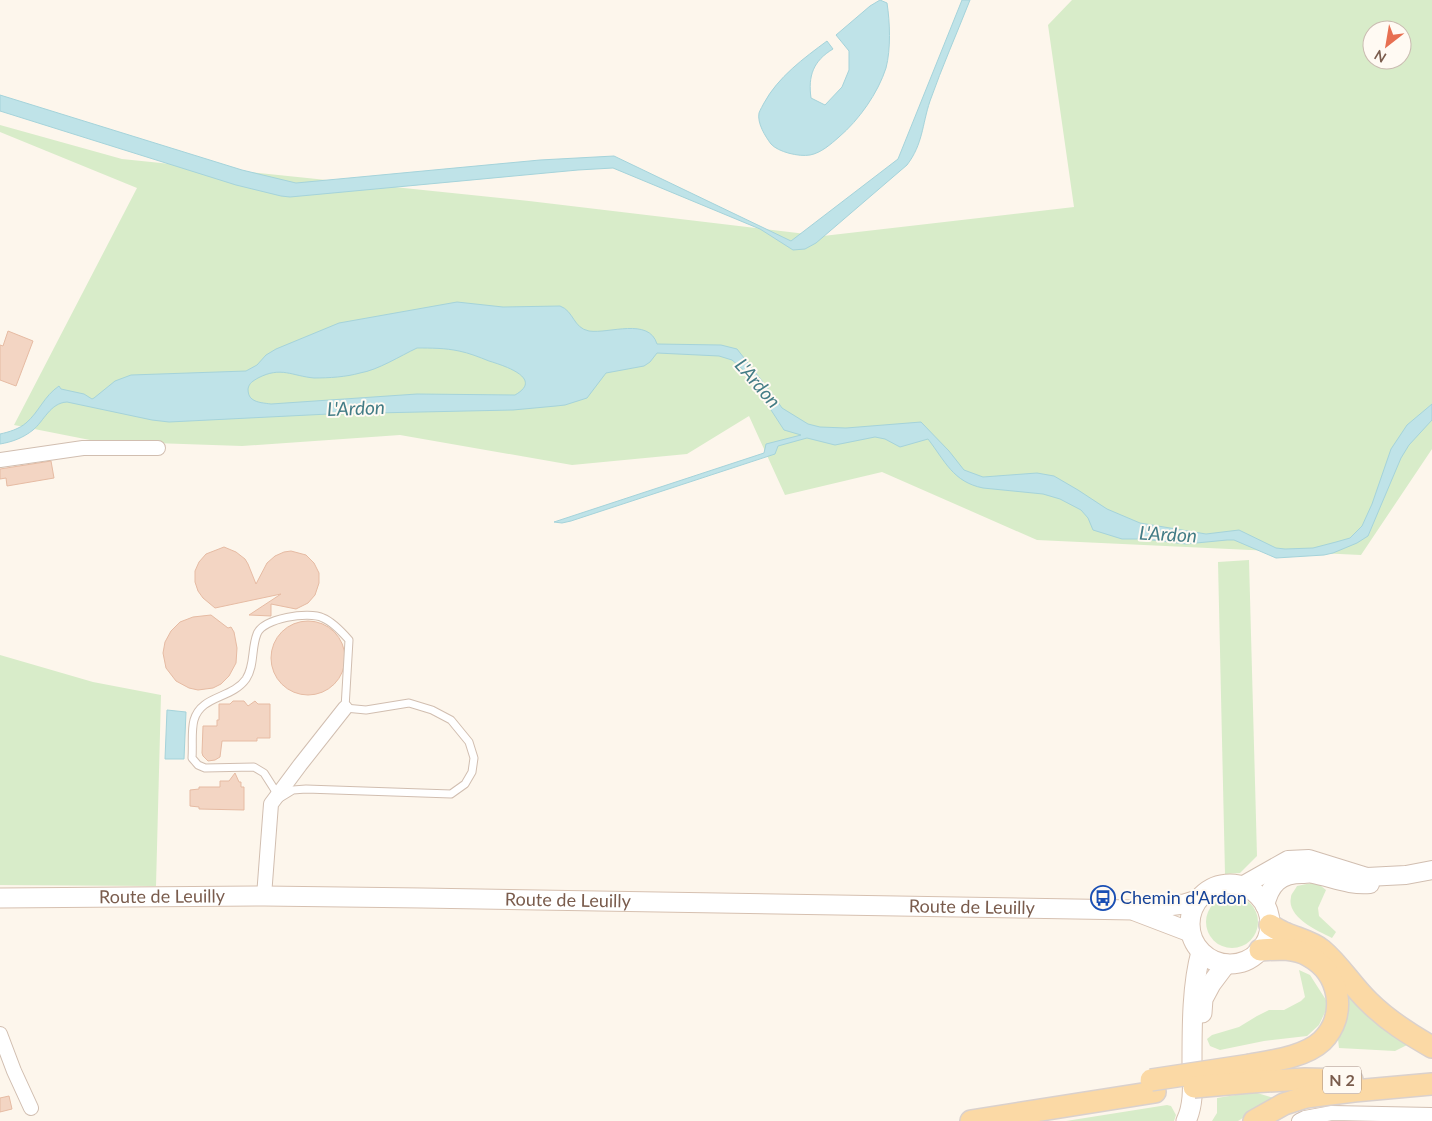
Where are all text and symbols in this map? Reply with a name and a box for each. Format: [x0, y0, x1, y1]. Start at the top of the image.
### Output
north arrow [1362, 20, 1412, 70]
text: N [1371, 47, 1389, 67]
water label: L'Ardon [731, 353, 786, 412]
water label: L'Ardon [327, 395, 385, 420]
water label: L'Ardon [1139, 521, 1198, 547]
street label: Route de Leuilly [99, 884, 226, 907]
bus stop icon: Chemin d'Ardon [1090, 885, 1116, 911]
place label: Chemin d'Ardon [1120, 886, 1247, 908]
street label: Route de Leuilly [505, 887, 632, 912]
street label: Route de Leuilly [909, 894, 1036, 918]
road number: N 2 [1323, 1066, 1361, 1094]

